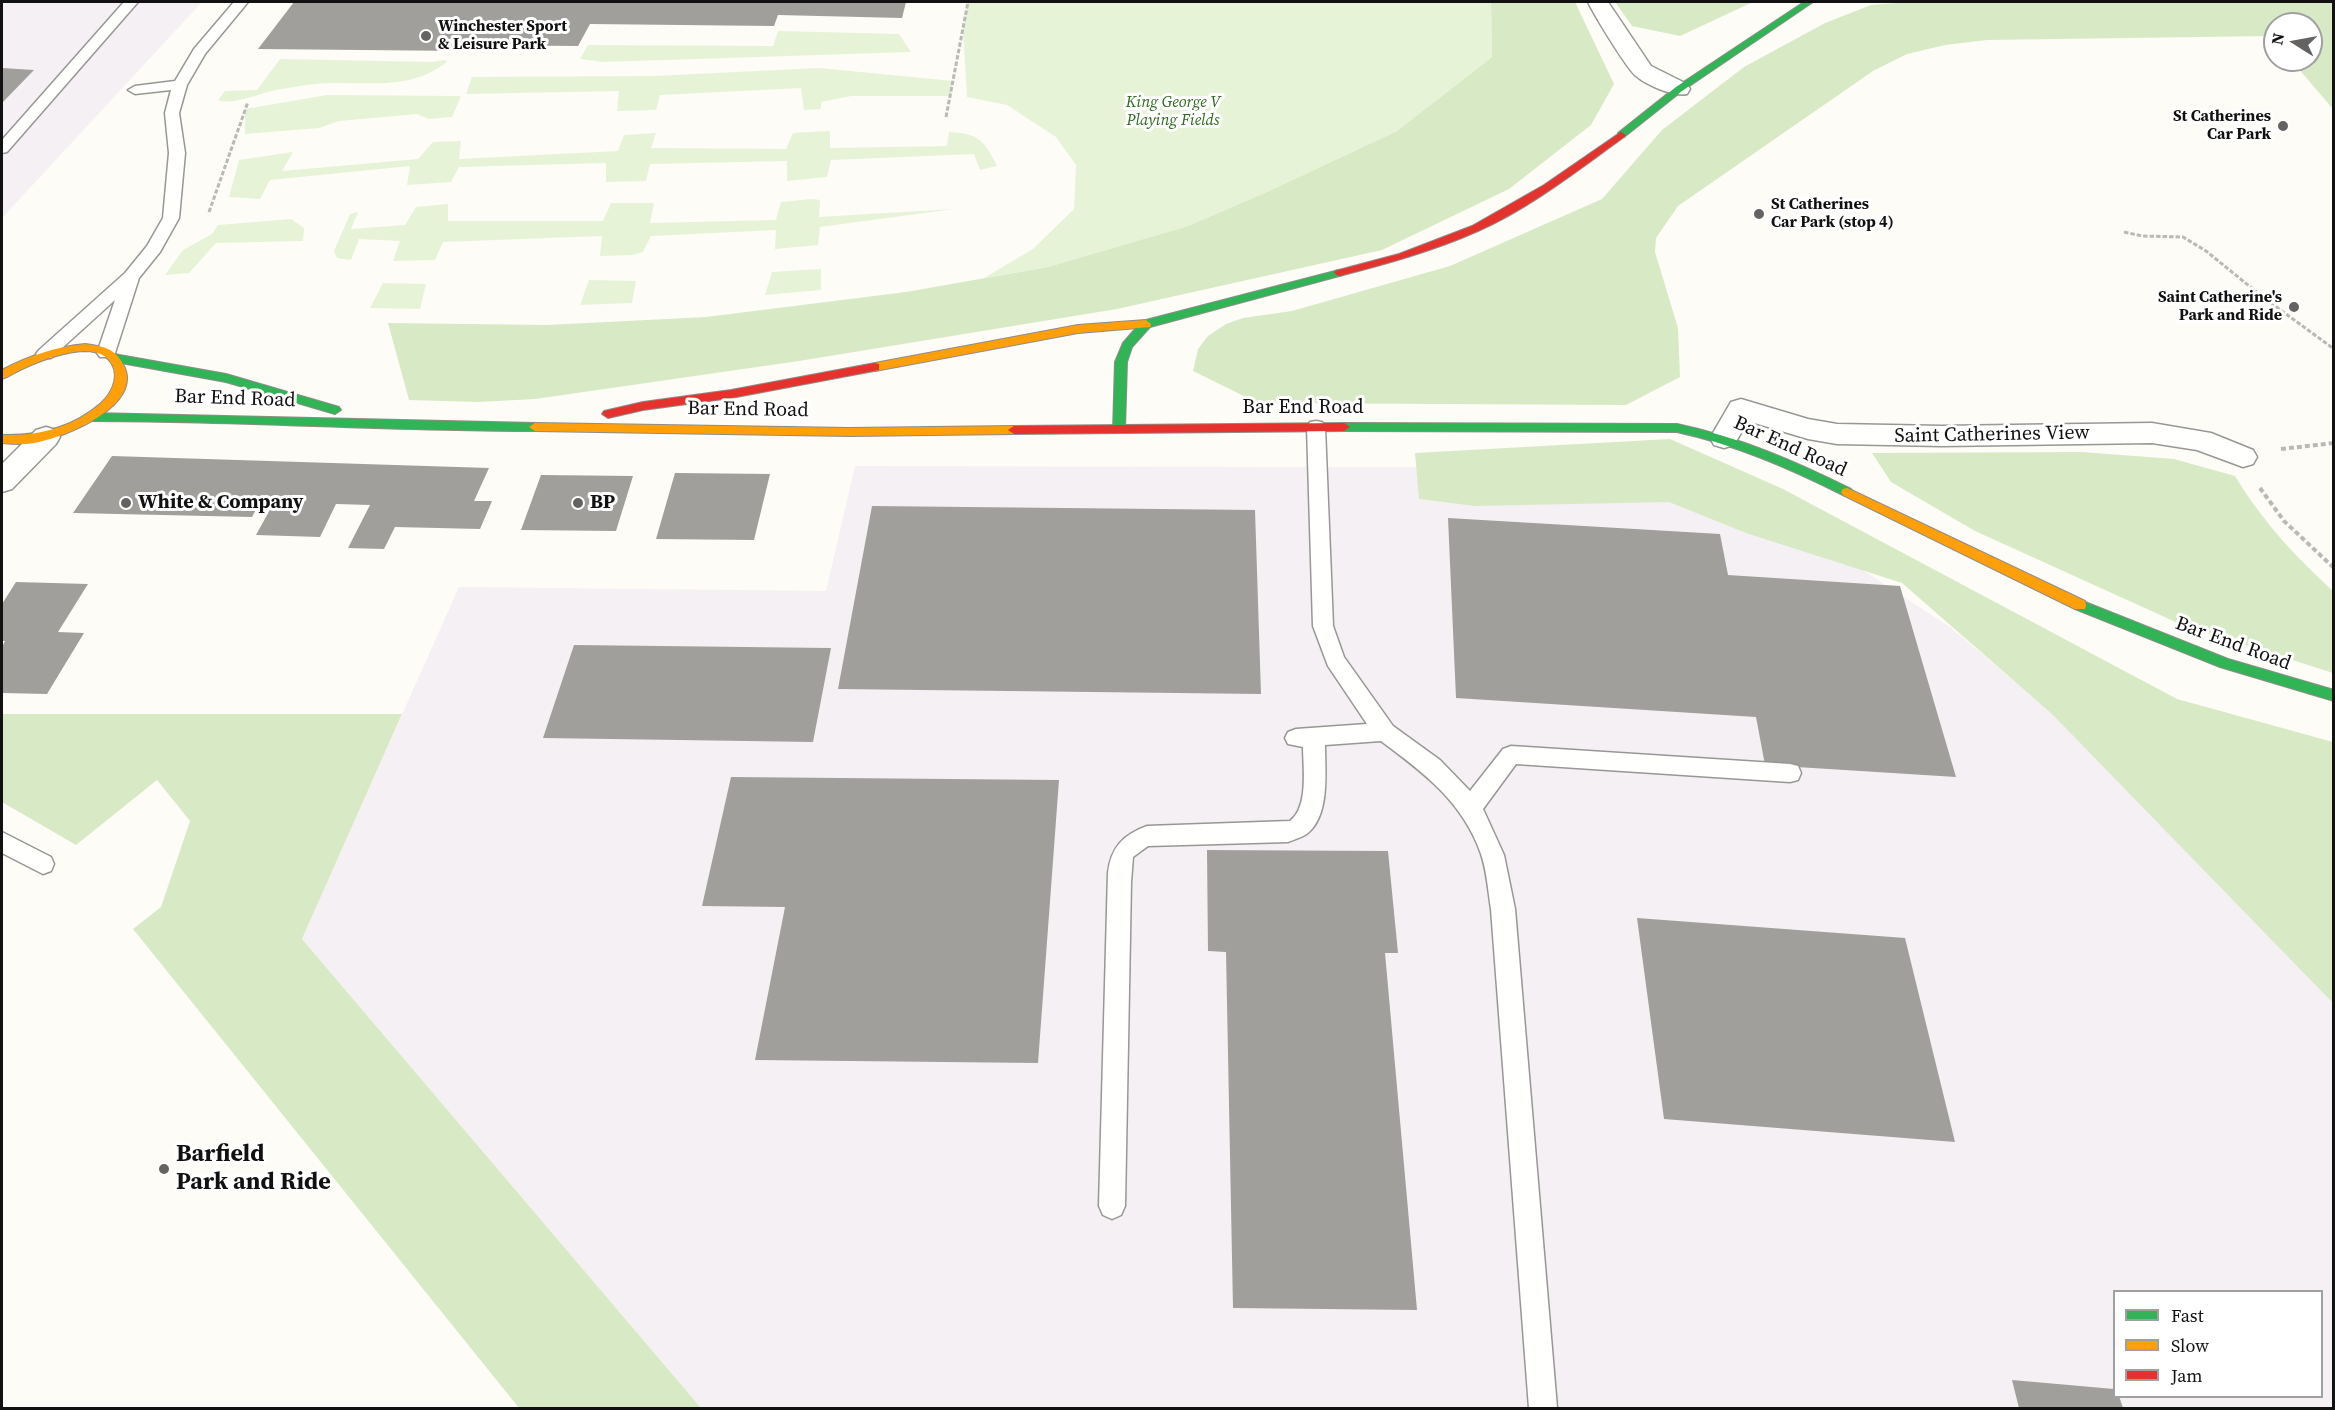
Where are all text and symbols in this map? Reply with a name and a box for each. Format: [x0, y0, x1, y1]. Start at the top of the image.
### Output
north arrow [2263, 12, 2323, 72]
place label: Winchester Sport & Leisure Park [438, 17, 567, 55]
marker: Winchester Sport & Leisure Park [419, 29, 433, 43]
text: N [2265, 31, 2289, 47]
park label: King George V Playing Fields [1126, 93, 1220, 131]
place label: St Catherines Car Park [2173, 107, 2271, 145]
marker: St Catherines Car Park [2276, 119, 2290, 133]
place label: St Catherines Car Park (stop 4) [1771, 195, 1894, 233]
marker: St Catherines Car Park (stop 4) [1752, 207, 1766, 221]
place label: Saint Catherine's Park and Ride [2158, 288, 2282, 326]
marker: Saint Catherine's Park and Ride [2287, 300, 2301, 314]
street label: Bar End Road [174, 385, 296, 413]
street label: Bar End Road [1242, 396, 1364, 420]
street label: Bar End Road [687, 397, 809, 423]
street label: Bar End Road [1730, 411, 1850, 483]
street label: Saint Catherines View [1894, 421, 2090, 449]
place label: White & Company [138, 491, 303, 515]
place label: BP [590, 491, 615, 515]
marker: White & Company [119, 496, 133, 510]
marker: BP [571, 496, 585, 510]
street label: Bar End Road [2172, 612, 2294, 676]
place label: Barfield Park and Ride [176, 1141, 331, 1197]
marker: Barfield Park and Ride [157, 1162, 171, 1176]
legend [2113, 1290, 2323, 1398]
text: Fast [2171, 1303, 2204, 1328]
text: Slow [2171, 1333, 2209, 1358]
text: Jam [2171, 1363, 2203, 1388]

